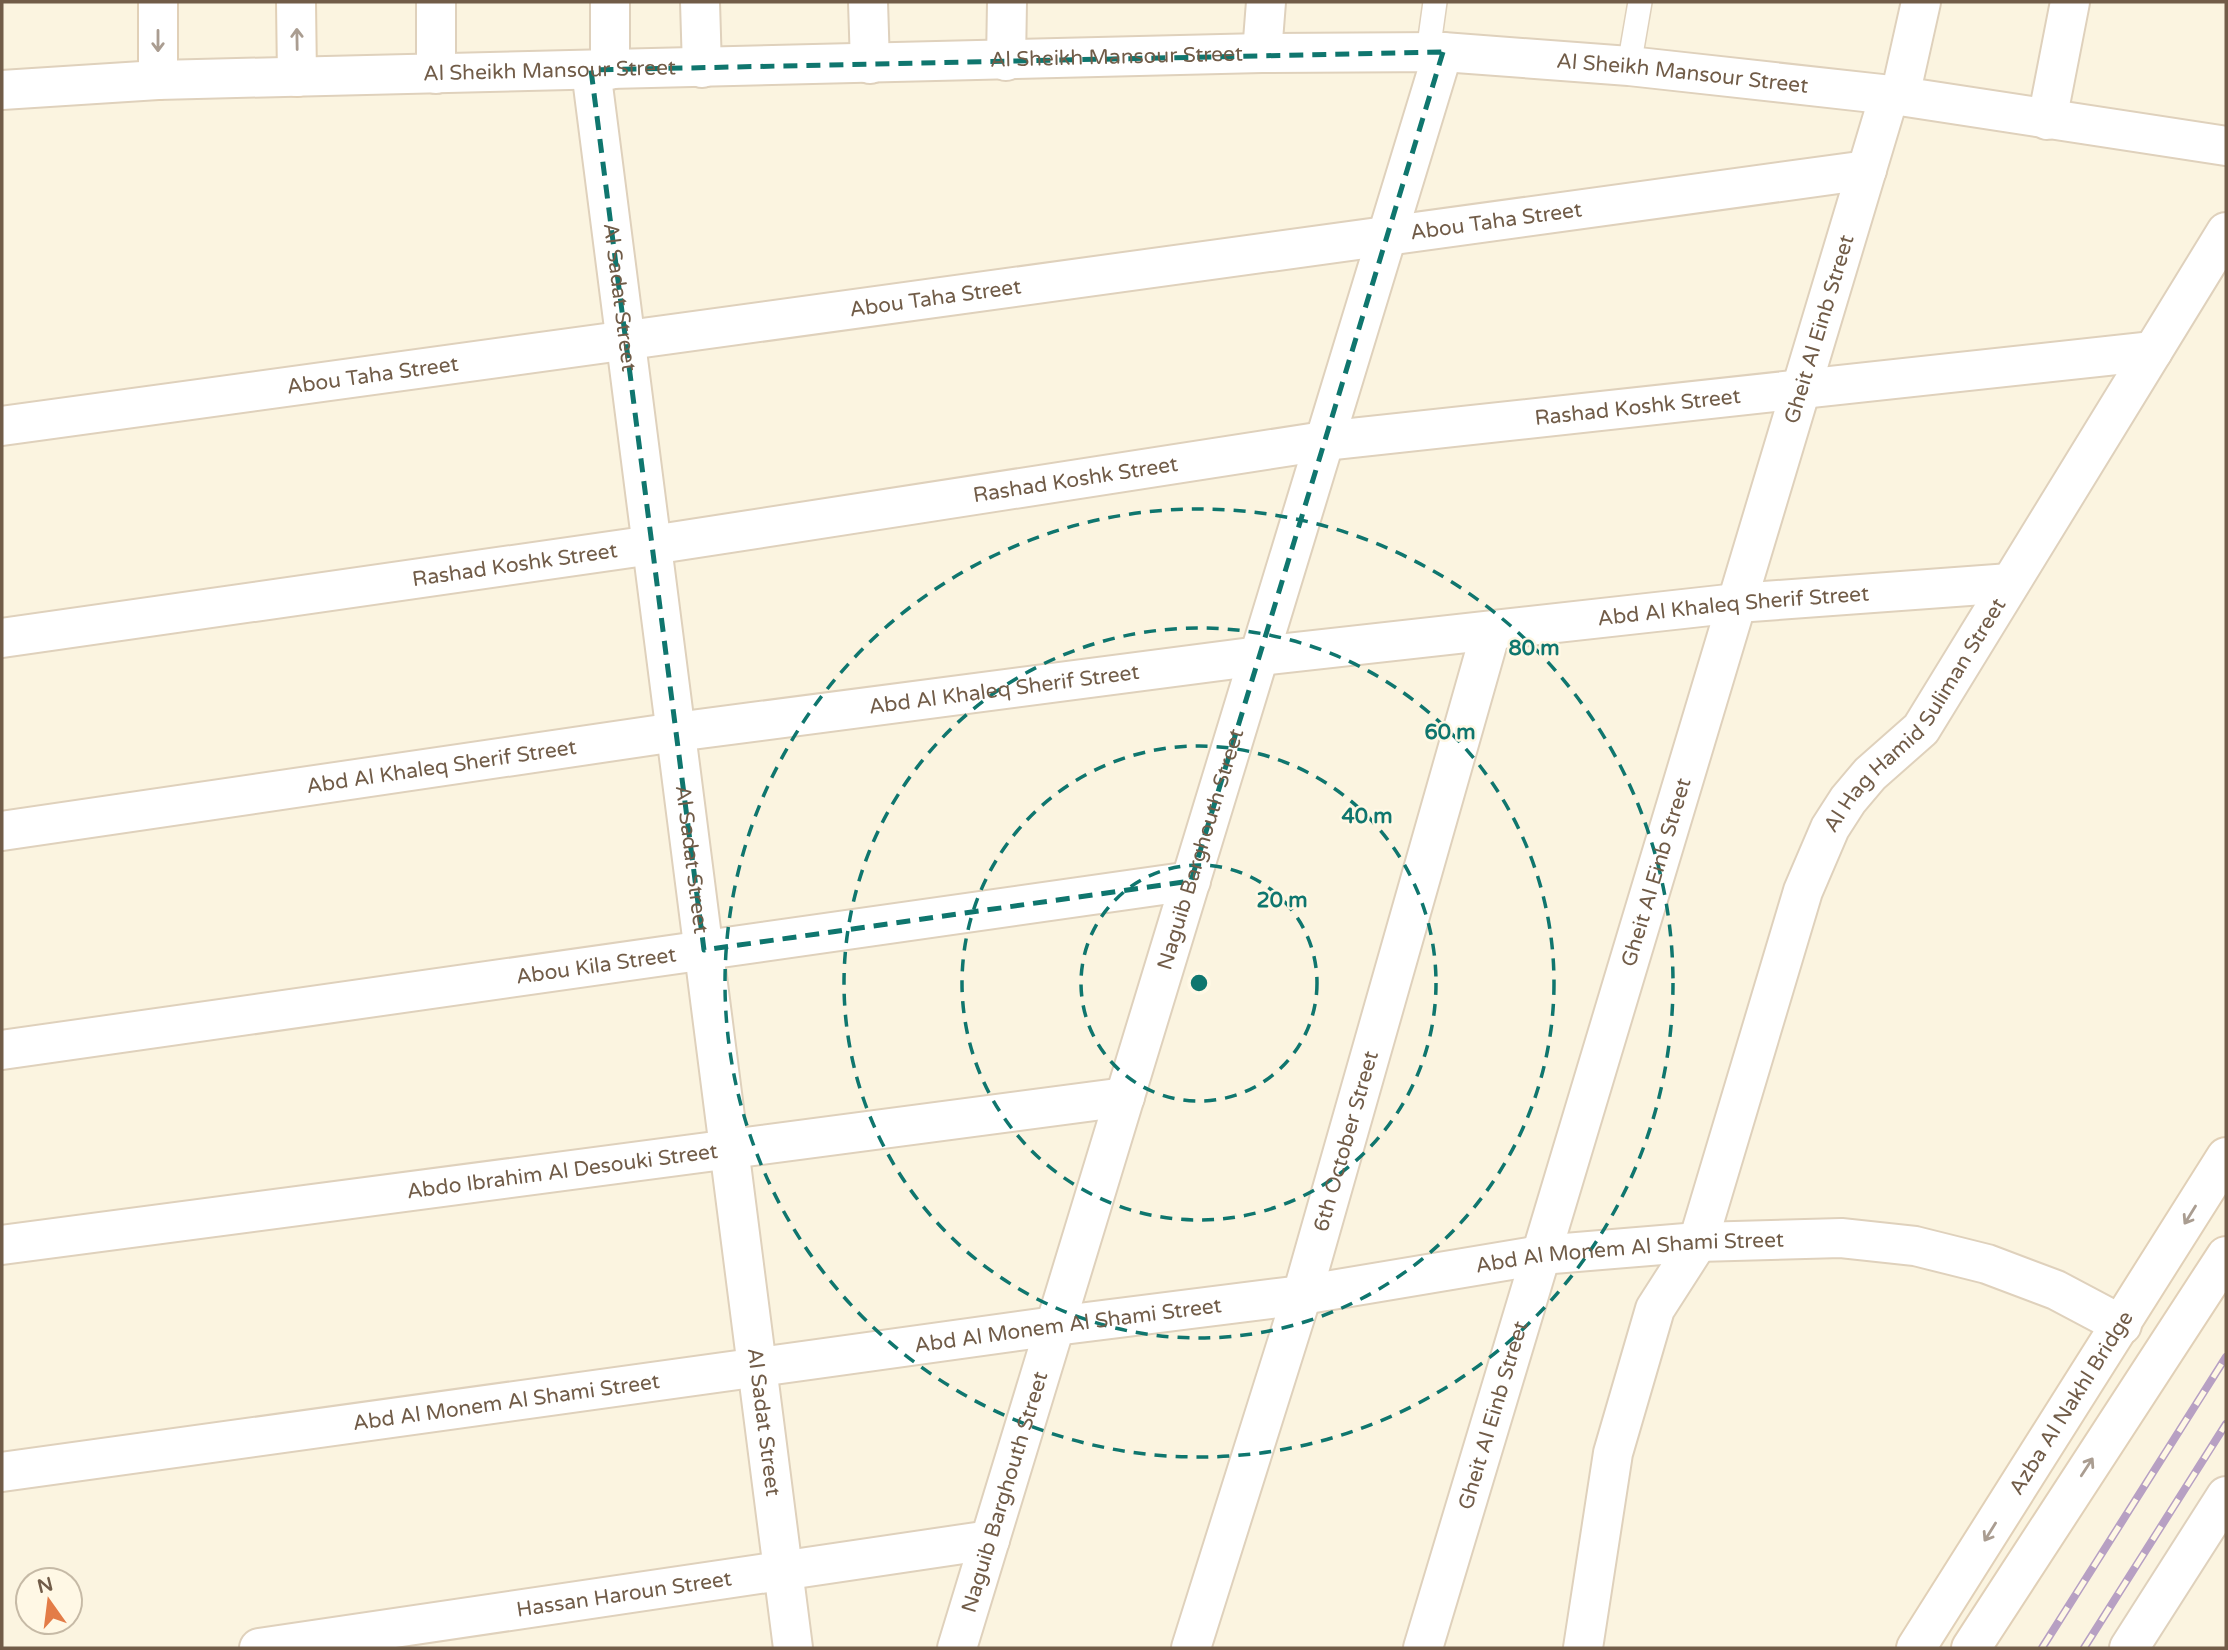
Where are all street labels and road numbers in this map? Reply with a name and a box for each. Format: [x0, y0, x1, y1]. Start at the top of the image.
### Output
street label: Al Sheikh Mansour Street [990, 41, 1243, 73]
street label: Al Sheikh Mansour Street [1556, 49, 1809, 99]
street label: Al Sheikh Mansour Street [423, 55, 676, 87]
street label: Abou Taha Street [1409, 197, 1583, 246]
street label: Al Sadat Street [598, 222, 641, 373]
street label: Gheit Al Einb Street [1779, 232, 1860, 427]
street label: Abou Taha Street [848, 274, 1023, 323]
street label: Abou Taha Street [285, 351, 460, 400]
street label: Rashad Koshk Street [1533, 384, 1742, 431]
street label: Rashad Koshk Street [971, 452, 1180, 508]
street label: Rashad Koshk Street [411, 538, 619, 592]
street label: Abd Al Khaleq Sherif Street [1596, 581, 1870, 631]
street label: Al Hag Hamid Suliman Street [1819, 594, 2011, 837]
street label: Abd Al Khaleq Sherif Street [867, 660, 1141, 720]
street label: Naguib Barghouth Street [1152, 726, 1249, 973]
street label: Abd Al Khaleq Sherif Street [305, 735, 578, 799]
street label: Gheit Al Einb Street [1616, 775, 1697, 970]
street label: Al Sadat Street [670, 784, 713, 935]
street label: Abou Kila Street [514, 942, 678, 990]
street label: 6th October Street [1309, 1048, 1384, 1235]
street label: Abdo Ibrahim Al Desouki Street [405, 1139, 719, 1205]
street label: Abd Al Monem Al Shami Street [1474, 1228, 1784, 1279]
street label: Abd Al Monem Al Shami Street [913, 1293, 1223, 1358]
street label: Azba Al Nakhl Bridge [2004, 1306, 2139, 1500]
street label: Gheit Al Einb Street [1453, 1318, 1533, 1513]
street label: Al Sadat Street [742, 1346, 785, 1498]
street label: Abd Al Monem Al Shami Street [351, 1369, 661, 1436]
street label: Naguib Barghouth Street [956, 1369, 1053, 1616]
street label: Hassan Haroun Street [515, 1566, 733, 1623]

